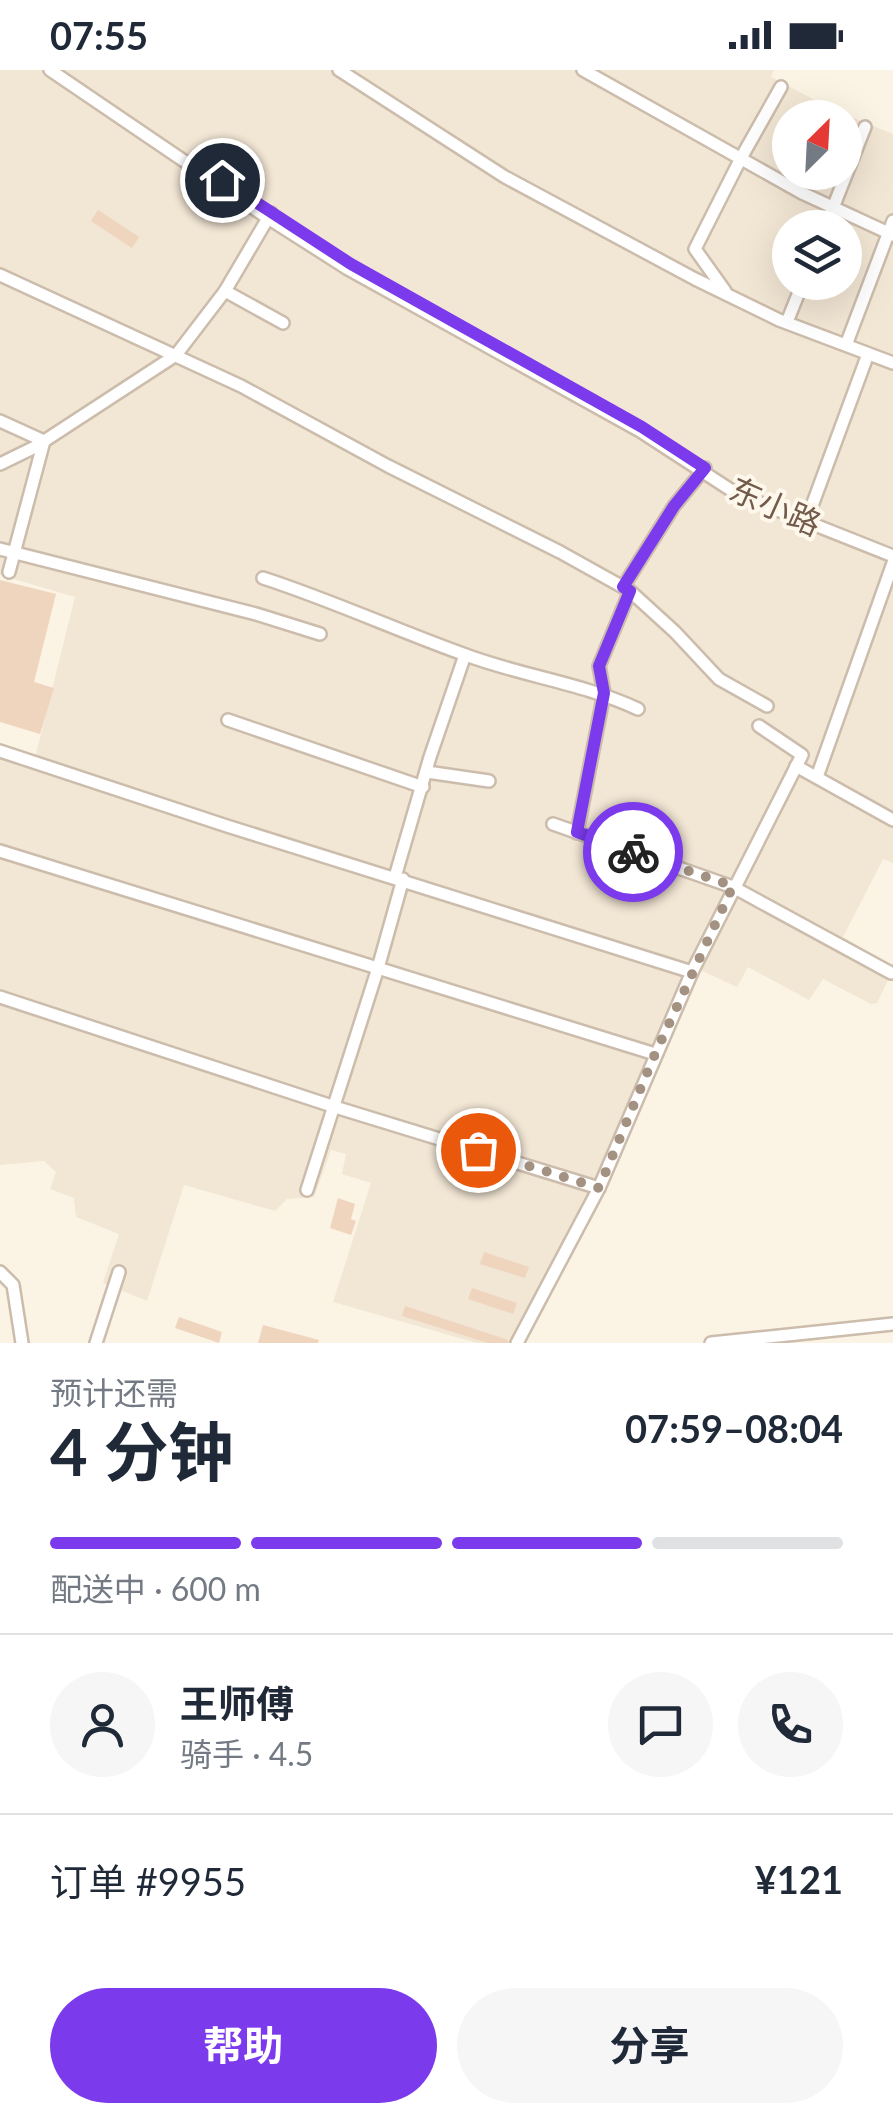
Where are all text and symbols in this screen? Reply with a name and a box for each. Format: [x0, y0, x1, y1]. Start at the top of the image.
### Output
text: 07:55 [50, 12, 148, 58]
north arrow [772, 100, 862, 190]
map controls [772, 100, 862, 300]
pin [180, 138, 265, 223]
icon: home [195, 153, 250, 208]
button: layers [772, 210, 862, 300]
street label: 东小路 [724, 468, 827, 543]
courier [583, 802, 683, 902]
icon: bike [606, 825, 661, 880]
pin [436, 1108, 521, 1193]
icon: bag [451, 1123, 506, 1178]
text: 预计还需 [50, 1373, 178, 1412]
text: 07:59–08:04 [625, 1405, 843, 1451]
text: 4 分钟 [50, 1412, 234, 1490]
text: 配送中 · 600 m [50, 1569, 261, 1608]
button: person [50, 1672, 155, 1777]
button: chat [608, 1672, 713, 1777]
button: phone [738, 1672, 843, 1777]
text: 王师傅 [180, 1680, 294, 1726]
text: 骑手 · 4.5 [180, 1734, 313, 1773]
text: ¥121 [755, 1856, 843, 1902]
text: 订单 #9955 [50, 1858, 246, 1904]
button: 帮助 [50, 1988, 437, 2103]
button: 分享 [457, 1988, 843, 2103]

